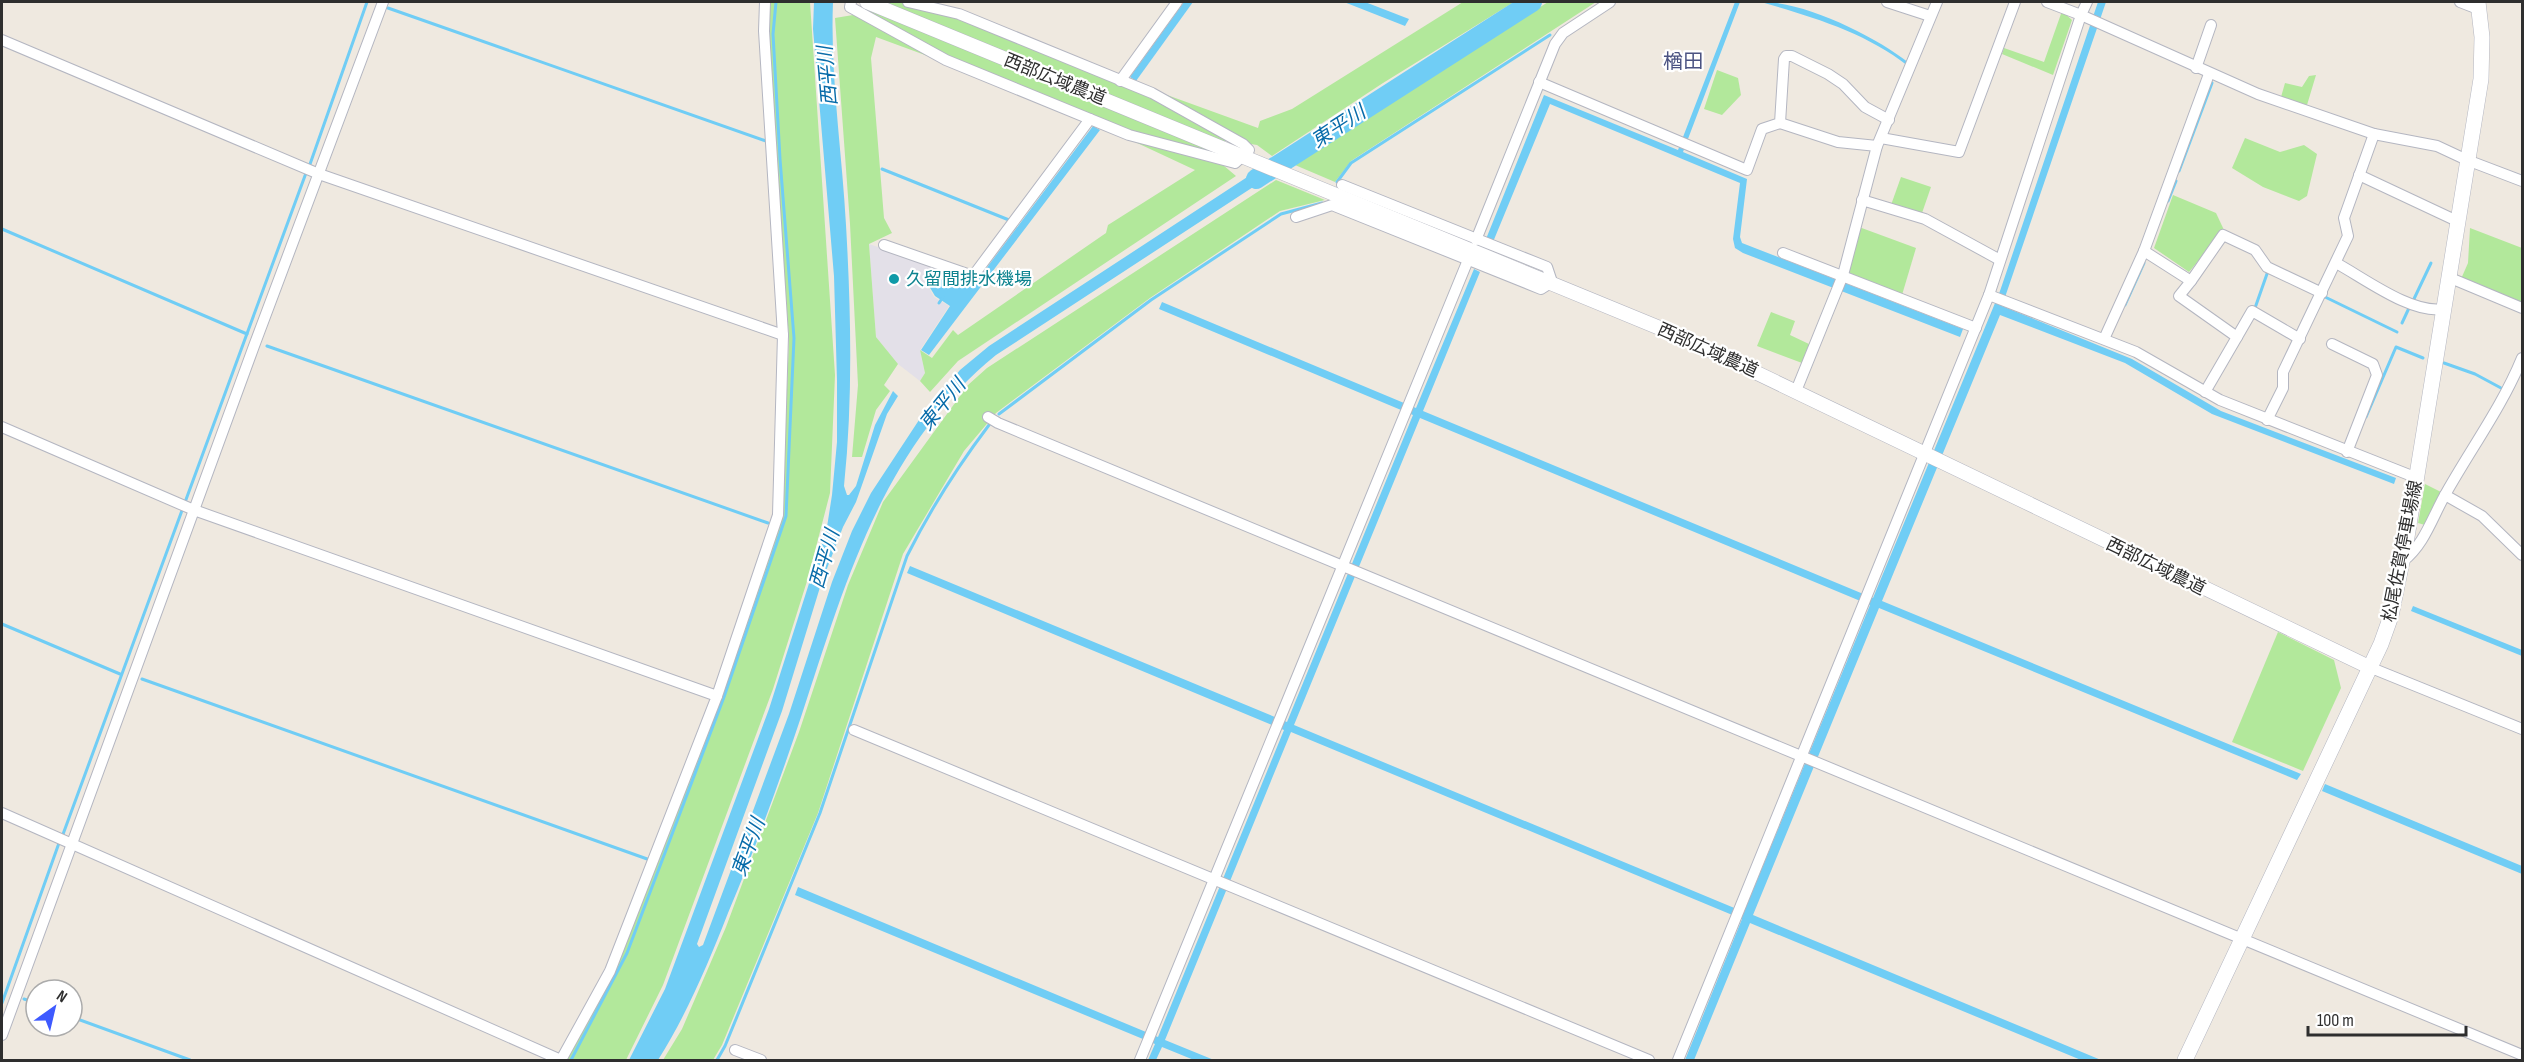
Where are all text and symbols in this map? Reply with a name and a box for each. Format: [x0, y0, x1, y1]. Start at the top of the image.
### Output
water label: 西平川 [813, 43, 843, 107]
street label: 西部広域農道 [1001, 49, 1109, 109]
district label: 楢田 [1663, 50, 1703, 74]
water label: 東平川 [1307, 99, 1372, 153]
place label: 久留間排水機場 [906, 269, 1032, 290]
marker: 久留間排水機場 [887, 272, 901, 286]
street label: 西部広域農道 [1654, 319, 1761, 382]
water label: 東平川 [915, 372, 972, 435]
street label: 松尾佐賀停車場線 [2378, 478, 2427, 624]
water label: 西平川 [805, 525, 845, 591]
street label: 西部広域農道 [2103, 533, 2209, 600]
water label: 東平川 [727, 813, 771, 880]
north arrow [24, 978, 84, 1038]
text: N [53, 987, 70, 1007]
scale bar [2308, 999, 2466, 1037]
text: 100 m [2317, 1010, 2354, 1031]

